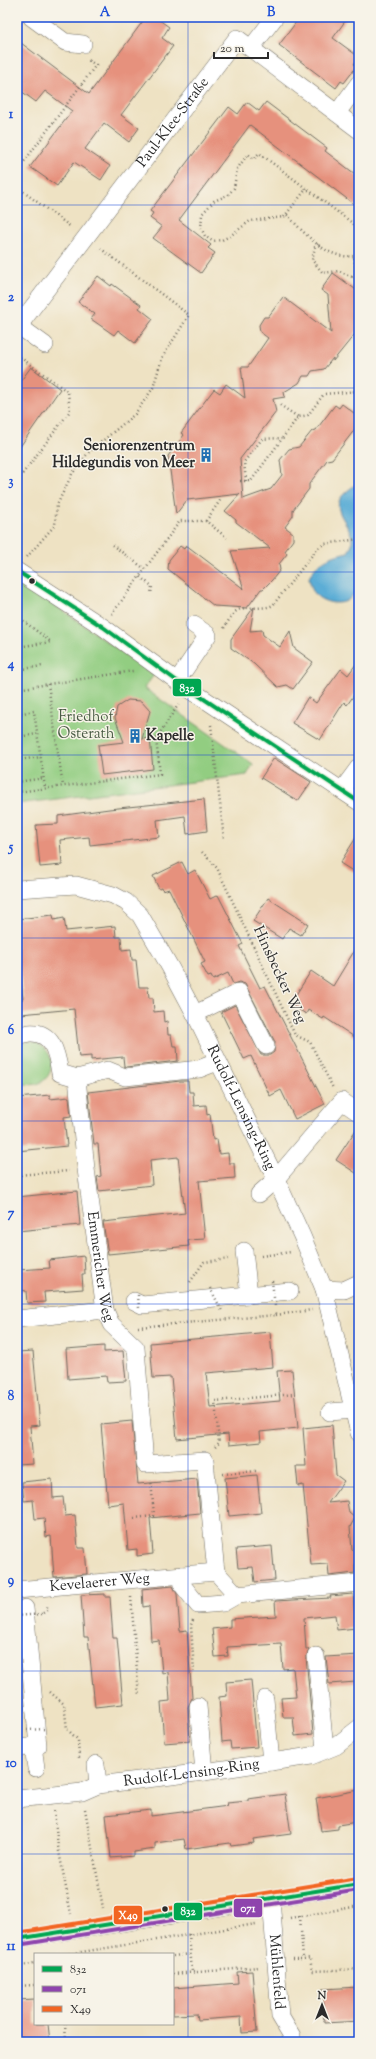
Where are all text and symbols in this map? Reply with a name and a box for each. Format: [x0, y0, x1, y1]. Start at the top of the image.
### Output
text: A [100, 4, 111, 22]
text: B [267, 4, 276, 22]
scale bar [214, 34, 268, 60]
text: 20 m [220, 40, 245, 58]
street label: Paul-Klee-Straße [132, 73, 214, 172]
text: 1 [9, 106, 14, 124]
text: 2 [8, 289, 15, 307]
place label: Seniorenzentrum Hildegundis von Meer [52, 436, 196, 474]
building icon: Seniorenzentrum Hildegundis von Meer [198, 447, 214, 463]
text: 3 [8, 473, 14, 491]
unlabelled marker [27, 576, 37, 586]
text: 4 [7, 656, 15, 674]
line badge: 832 [172, 678, 202, 697]
text: 832 [179, 681, 195, 697]
park label: Friedhof Osterath [57, 707, 115, 745]
place label: Kapelle [146, 726, 194, 747]
building icon: Kapelle [127, 728, 143, 744]
text: 5 [8, 839, 14, 857]
street label: Hinsbecker Weg [247, 923, 311, 1027]
text: 6 [8, 1022, 15, 1040]
street label: Rudolf-Lensing-Ring [201, 1042, 281, 1174]
text: 7 [8, 1205, 15, 1223]
street label: Emmericher Weg [81, 1210, 119, 1325]
text: 8 [8, 1388, 15, 1406]
street label: Kevelaerer Weg [49, 1568, 151, 1597]
text: 9 [8, 1572, 15, 1590]
street label: Rudolf-Lensing-Ring [122, 1753, 261, 1792]
text: 10 [5, 1755, 17, 1773]
line badge: 071 [233, 1898, 263, 1918]
text: 071 [240, 1901, 256, 1917]
line badge: 832 [173, 1902, 203, 1921]
unlabelled marker [160, 1904, 170, 1914]
text: 832 [180, 1904, 196, 1920]
line badge: X49 [113, 1905, 143, 1925]
text: X49 [117, 1908, 138, 1924]
street label: Mühlenfeld [263, 1933, 290, 2011]
text: 11 [7, 1938, 16, 1956]
legend [34, 1953, 174, 2025]
text: 832 [70, 1961, 87, 1979]
text: 071 [70, 1981, 86, 1999]
north arrow [302, 1985, 342, 2025]
text: N [317, 1988, 327, 2004]
text: X49 [70, 2001, 91, 2019]

